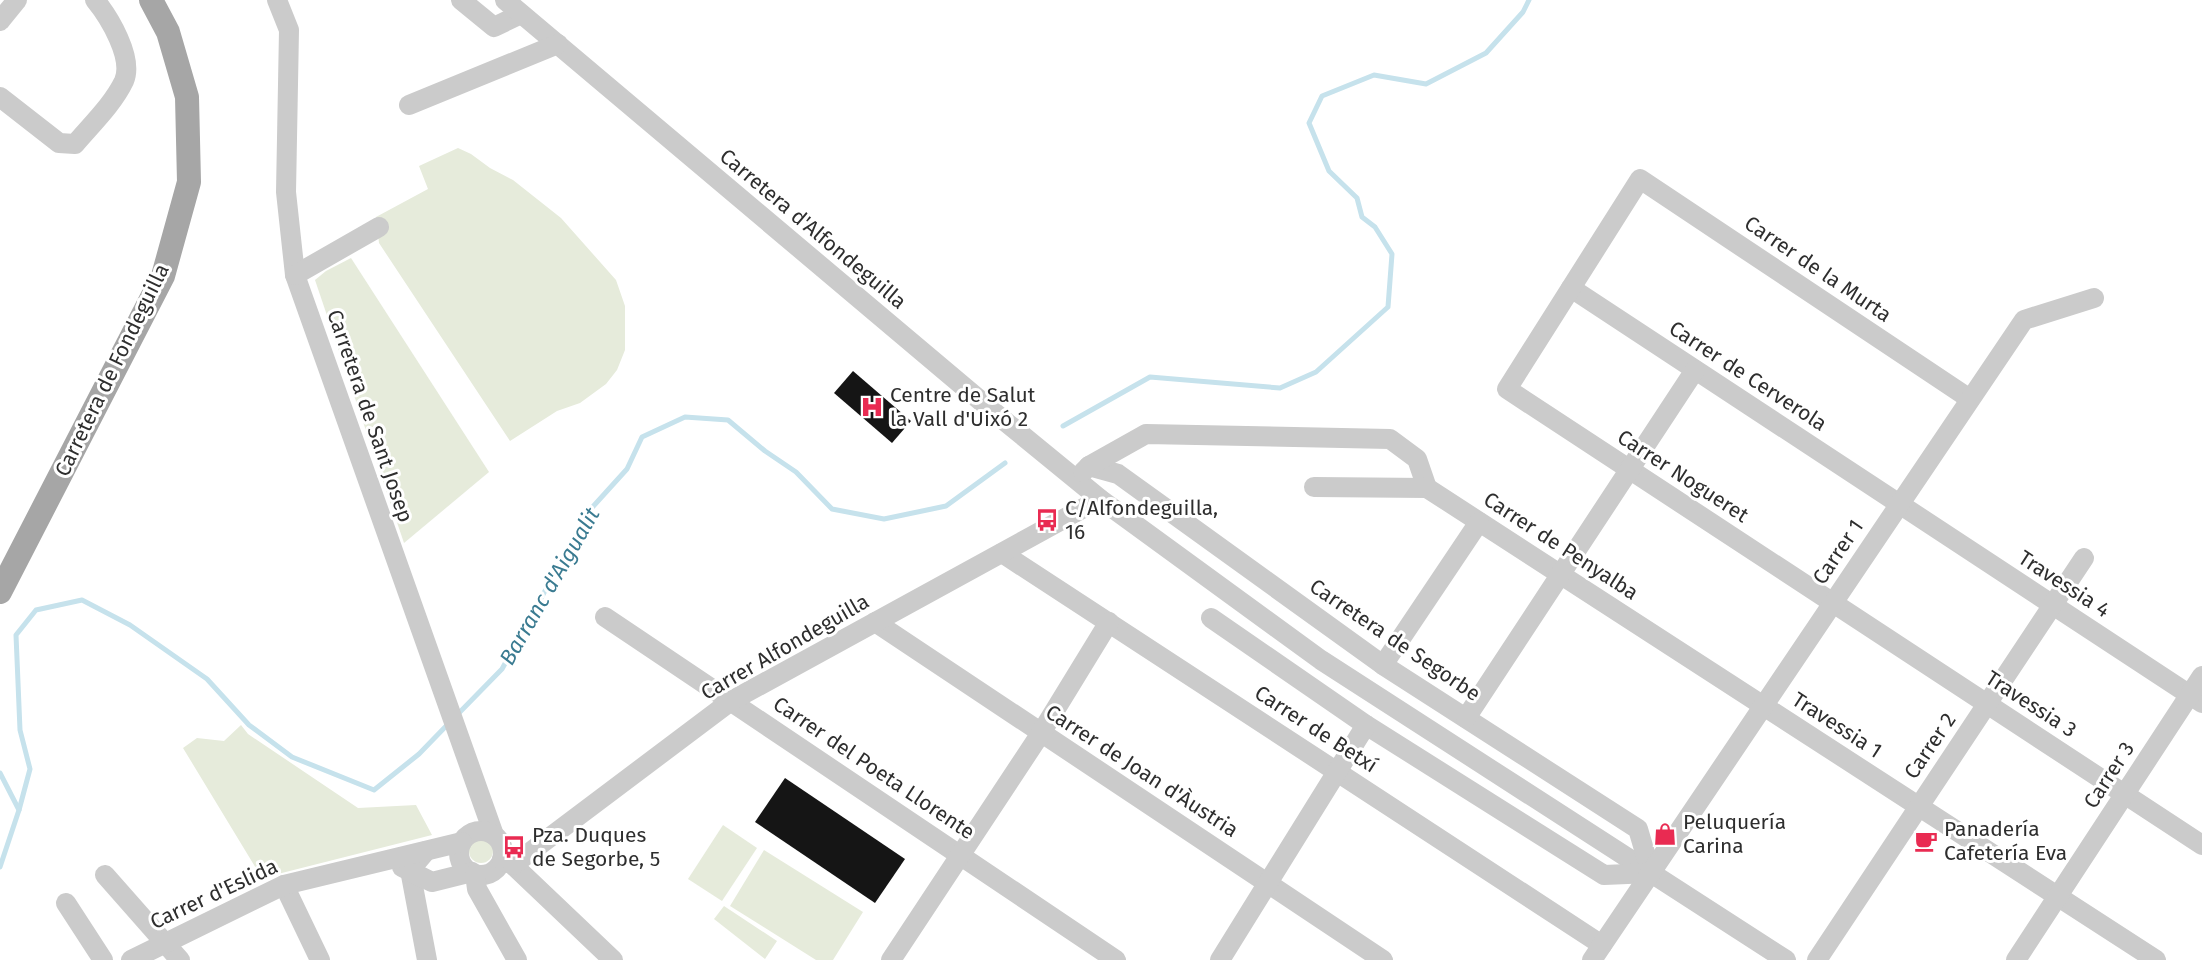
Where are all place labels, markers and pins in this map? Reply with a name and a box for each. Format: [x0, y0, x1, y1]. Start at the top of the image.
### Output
place label: Centre de Salut la Vall d'Uixó 2 [890, 382, 1036, 432]
hospital icon: Centre de Salut la Vall d'Uixó 2 [859, 394, 885, 420]
place label: C/Alfondeguilla, 16 [1065, 495, 1218, 545]
bus stop icon: C/Alfondeguilla, 16 [1034, 507, 1060, 533]
place label: Peluquería Carina [1683, 809, 1786, 859]
place label: Panadería Cafetería Eva [1944, 816, 2067, 866]
shop icon: Peluquería Carina [1652, 821, 1678, 847]
place label: Pza. Duques de Segorbe, 5 [532, 822, 660, 872]
cafe icon: Panadería Cafetería Eva [1913, 828, 1939, 854]
bus stop icon: Pza. Duques de Segorbe, 5 [501, 834, 527, 860]

